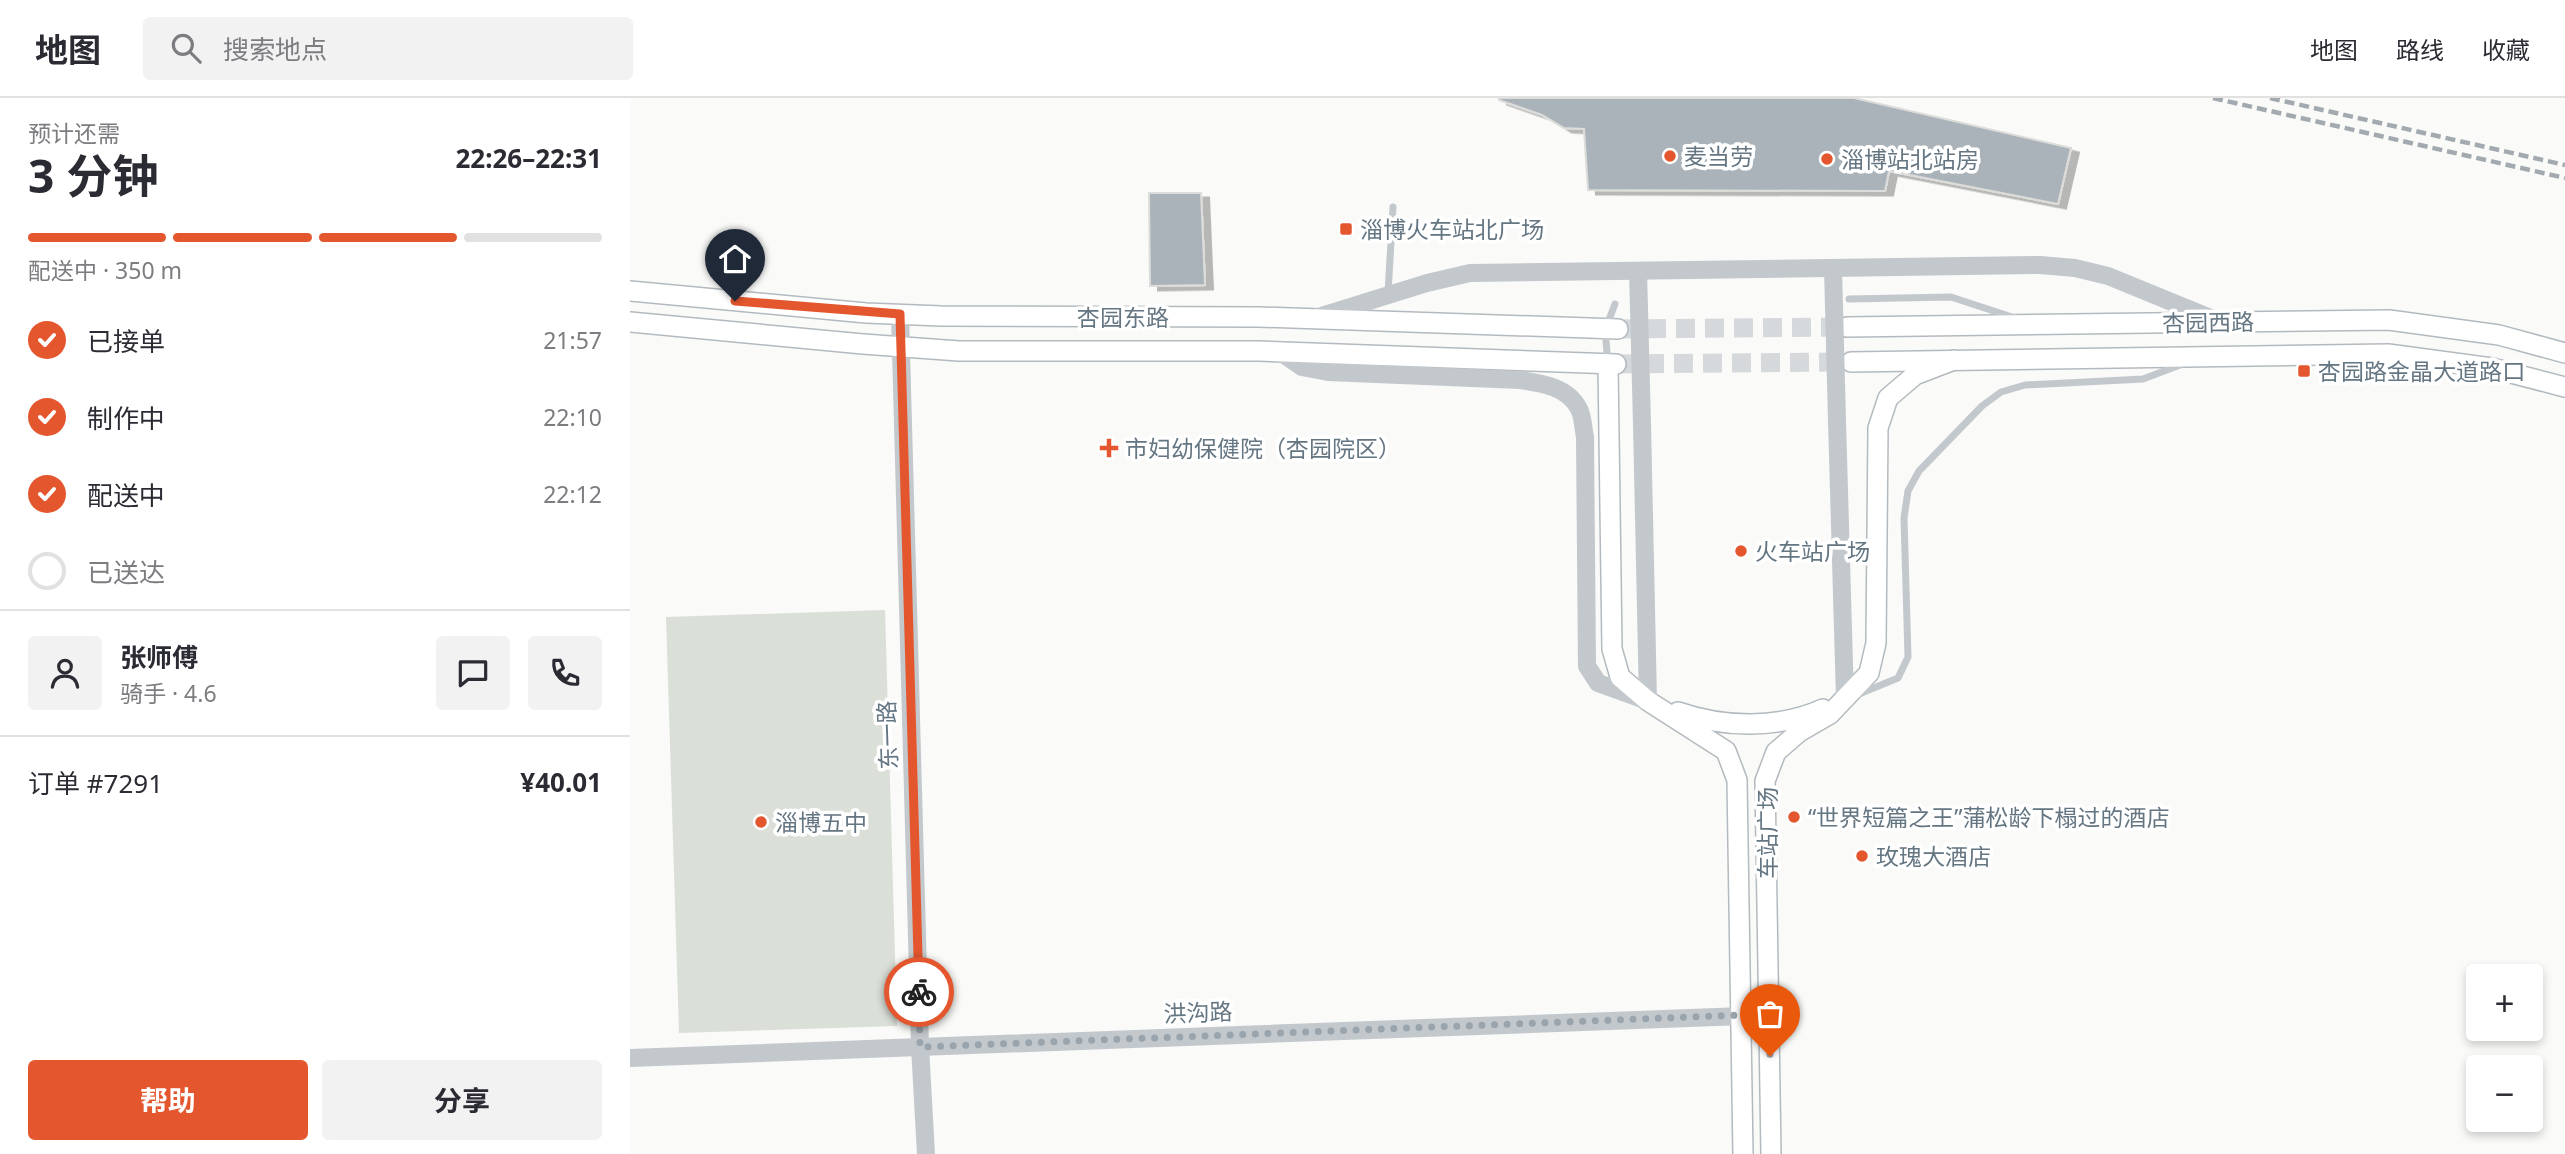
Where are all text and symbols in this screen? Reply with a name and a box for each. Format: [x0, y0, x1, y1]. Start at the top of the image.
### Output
search box [143, 17, 633, 80]
text: 地图 [35, 27, 101, 72]
icon: search [167, 29, 205, 67]
text: 搜索地点 [223, 31, 327, 67]
text: 地图 [2310, 33, 2358, 66]
text: 路线 [2396, 33, 2444, 66]
text: 收藏 [2482, 33, 2530, 66]
text: 预计还需 [28, 117, 120, 149]
text: 22:26–22:31 [455, 140, 602, 176]
place label: 麦当劳 [1684, 140, 1753, 172]
place label: 淄博站北站房 [1841, 143, 1979, 175]
text: 3 分钟 [28, 144, 158, 206]
marker: 麦当劳 [1662, 148, 1678, 164]
marker: 淄博站北站房 [1819, 151, 1835, 167]
place label: 淄博火车站北广场 [1360, 213, 1544, 245]
marker: 淄博火车站北广场 [1338, 221, 1354, 237]
pin [705, 229, 765, 301]
icon: home [716, 240, 754, 278]
text: 配送中 · 350 m [28, 254, 182, 286]
street label: 杏园东路 [1077, 301, 1169, 333]
street label: 杏园西路 [2162, 305, 2254, 339]
icon: check [28, 321, 66, 359]
text: 已接单 [87, 323, 165, 359]
text: 21:57 [543, 324, 602, 356]
place label: 杏园路金晶大道路口 [2318, 355, 2525, 387]
marker: 杏园路金晶大道路口 [2296, 363, 2312, 379]
icon: check [28, 398, 66, 436]
text: 制作中 [87, 400, 165, 436]
text: 22:10 [543, 401, 602, 433]
place label: 市妇幼保健院（杏园院区） [1125, 432, 1401, 464]
marker: 市妇幼保健院（杏园院区） [1099, 438, 1119, 458]
icon: check [28, 475, 66, 513]
text: 配送中 [87, 477, 165, 513]
text: 22:12 [543, 478, 602, 510]
place label: 火车站广场 [1755, 535, 1870, 567]
marker: 火车站广场 [1733, 543, 1749, 559]
text: 已送达 [87, 554, 165, 590]
button: person [28, 636, 102, 710]
button: chat [436, 636, 510, 710]
button: phone [528, 636, 602, 710]
text: 张师傅 [120, 639, 198, 675]
text: 骑手 · 4.6 [120, 677, 217, 709]
street label: 东一路 [870, 700, 904, 770]
text: ¥40.01 [520, 764, 602, 800]
text: 订单 #7291 [28, 765, 163, 801]
street label: 车站广场 [1751, 787, 1783, 879]
place label: “世界短篇之王”蒲松龄下榻过的酒店 [1808, 801, 2170, 833]
place label: 淄博五中 [775, 806, 867, 838]
marker: “世界短篇之王”蒲松龄下榻过的酒店 [1786, 809, 1802, 825]
marker: 淄博五中 [753, 814, 769, 830]
place label: 玫瑰大酒店 [1876, 840, 1991, 872]
marker: 玫瑰大酒店 [1854, 848, 1870, 864]
courier [884, 957, 954, 1027]
map controls [2466, 964, 2543, 1132]
button: + [2466, 964, 2543, 1041]
icon: bike [900, 973, 938, 1011]
pin [1740, 984, 1800, 1056]
street label: 洪沟路 [1163, 995, 1233, 1029]
icon: bag [1751, 995, 1789, 1033]
button: − [2466, 1055, 2543, 1132]
button: 帮助 [28, 1060, 308, 1140]
button: 分享 [322, 1060, 602, 1140]

